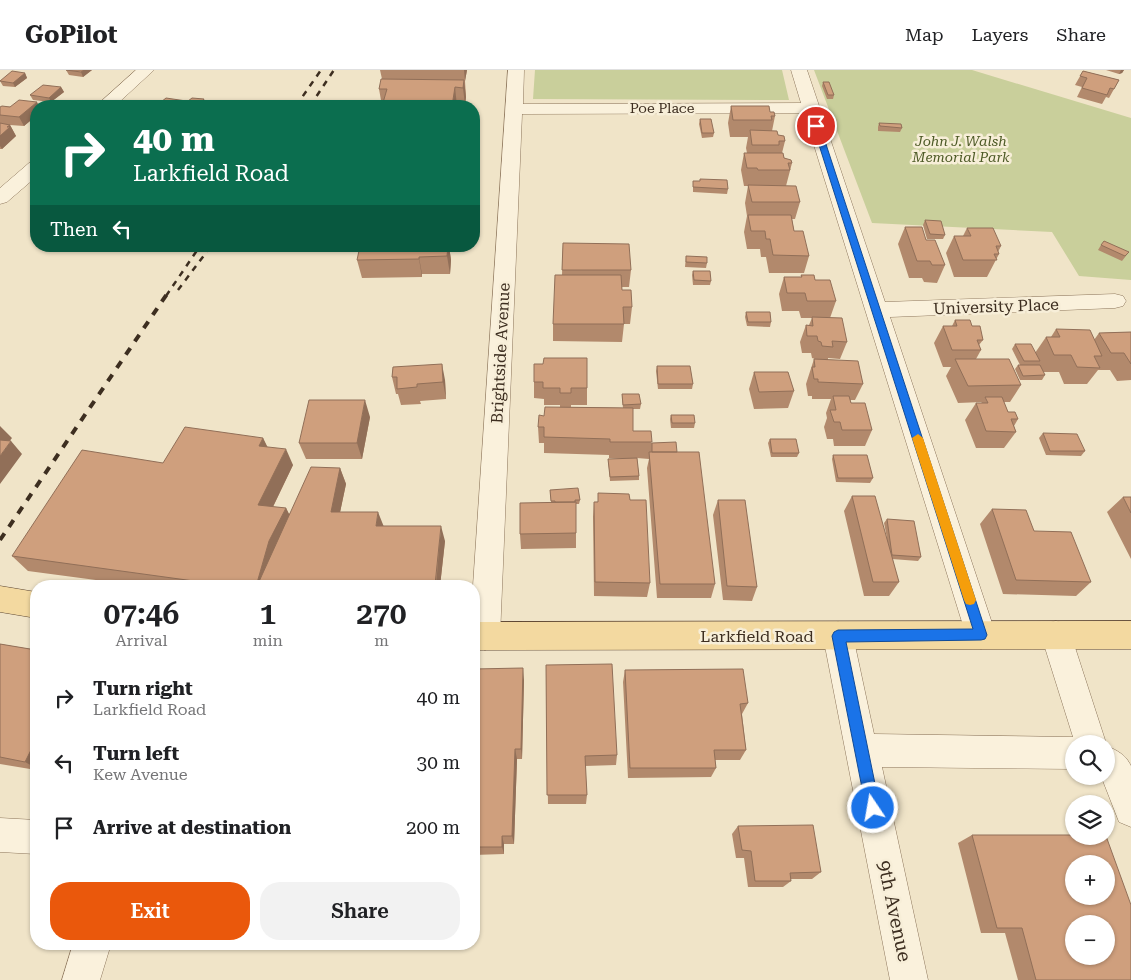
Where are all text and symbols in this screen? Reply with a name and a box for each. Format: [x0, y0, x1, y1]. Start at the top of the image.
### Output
text: GoPilot [25, 21, 117, 49]
text: Map [905, 24, 944, 45]
text: Layers [972, 24, 1028, 45]
text: Share [1056, 24, 1106, 45]
street label: Poe Place [630, 100, 695, 116]
pin [795, 105, 837, 147]
icon: arrive [802, 112, 830, 140]
text: 40 m [133, 119, 215, 160]
icon: right [50, 120, 115, 185]
park label: John J. Walsh Memorial Park [911, 133, 1010, 165]
text: Larkfield Road [133, 161, 289, 186]
icon: left [108, 215, 136, 243]
text: Then [50, 218, 98, 241]
street label: Brightside Avenue [487, 282, 514, 424]
street label: University Place [933, 295, 1059, 318]
text: 07:46 [103, 596, 179, 631]
text: 1 [259, 596, 276, 631]
text: 270 [356, 596, 407, 631]
street label: Larkfield Road [700, 627, 814, 646]
text: Arrival [115, 631, 167, 650]
text: min [253, 631, 283, 650]
text: m [374, 631, 389, 650]
text: Turn right [93, 677, 193, 700]
icon: right [50, 684, 78, 712]
text: 40 m [417, 686, 460, 709]
text: Larkfield Road [93, 700, 206, 719]
map controls [1065, 735, 1115, 965]
button: search [1065, 735, 1115, 785]
text: Turn left [93, 742, 179, 765]
icon: left [50, 749, 78, 777]
text: 30 m [417, 751, 460, 774]
text: Kew Avenue [93, 765, 188, 784]
position arrow [846, 781, 898, 833]
button: layers [1065, 795, 1115, 845]
icon: arrive [50, 814, 78, 842]
text: Arrive at destination [93, 816, 291, 839]
text: 200 m [406, 816, 460, 839]
button: + [1065, 855, 1115, 905]
street label: 9th Avenue [873, 858, 916, 964]
button: Exit [50, 882, 250, 940]
button: Share [260, 882, 460, 940]
button: − [1065, 915, 1115, 965]

